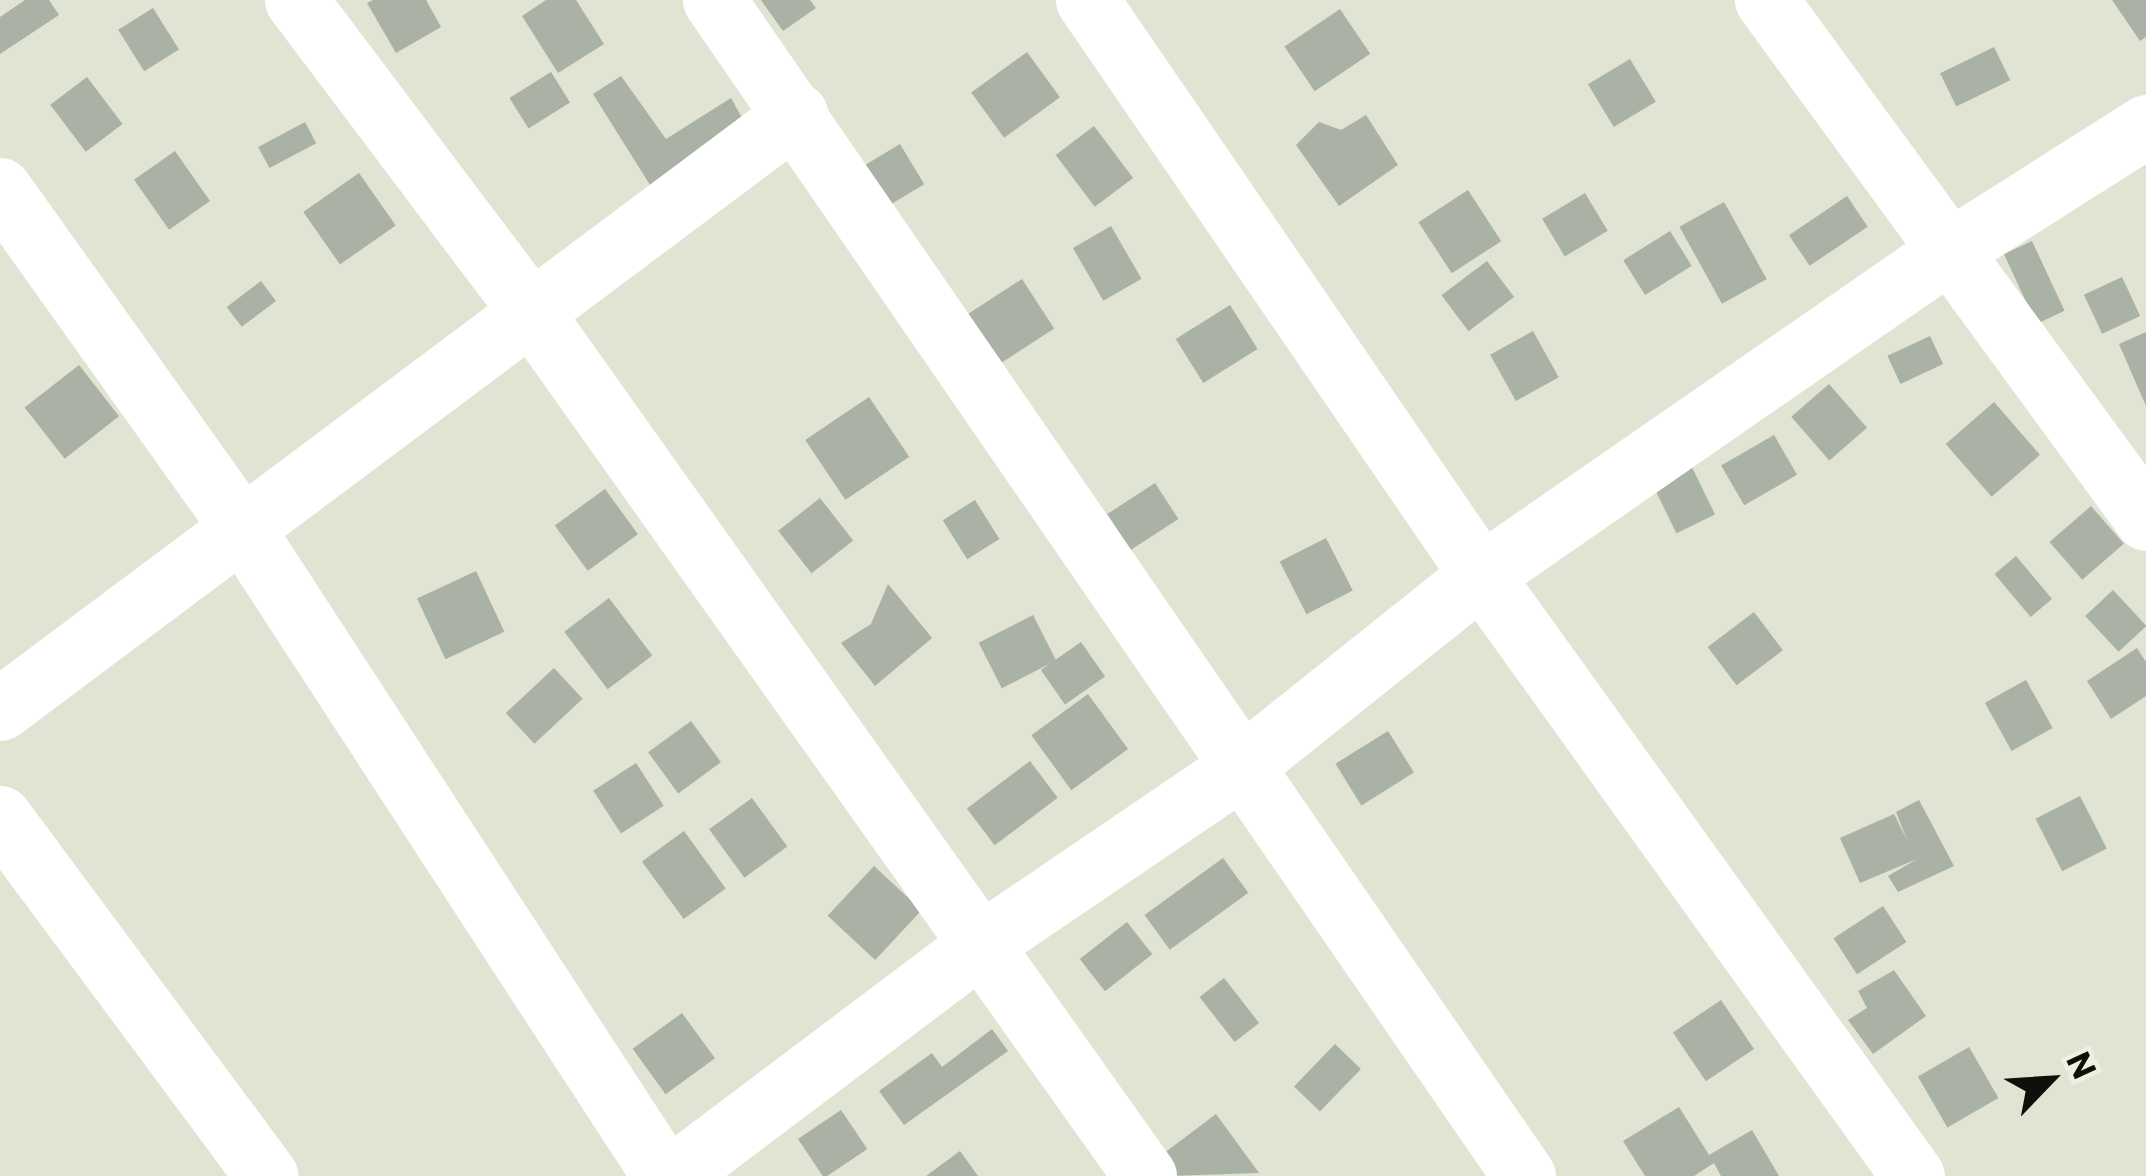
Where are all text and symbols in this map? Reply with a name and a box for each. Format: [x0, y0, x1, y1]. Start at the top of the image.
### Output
north arrow [1990, 1020, 2110, 1140]
text: N [2059, 1045, 2107, 1084]

